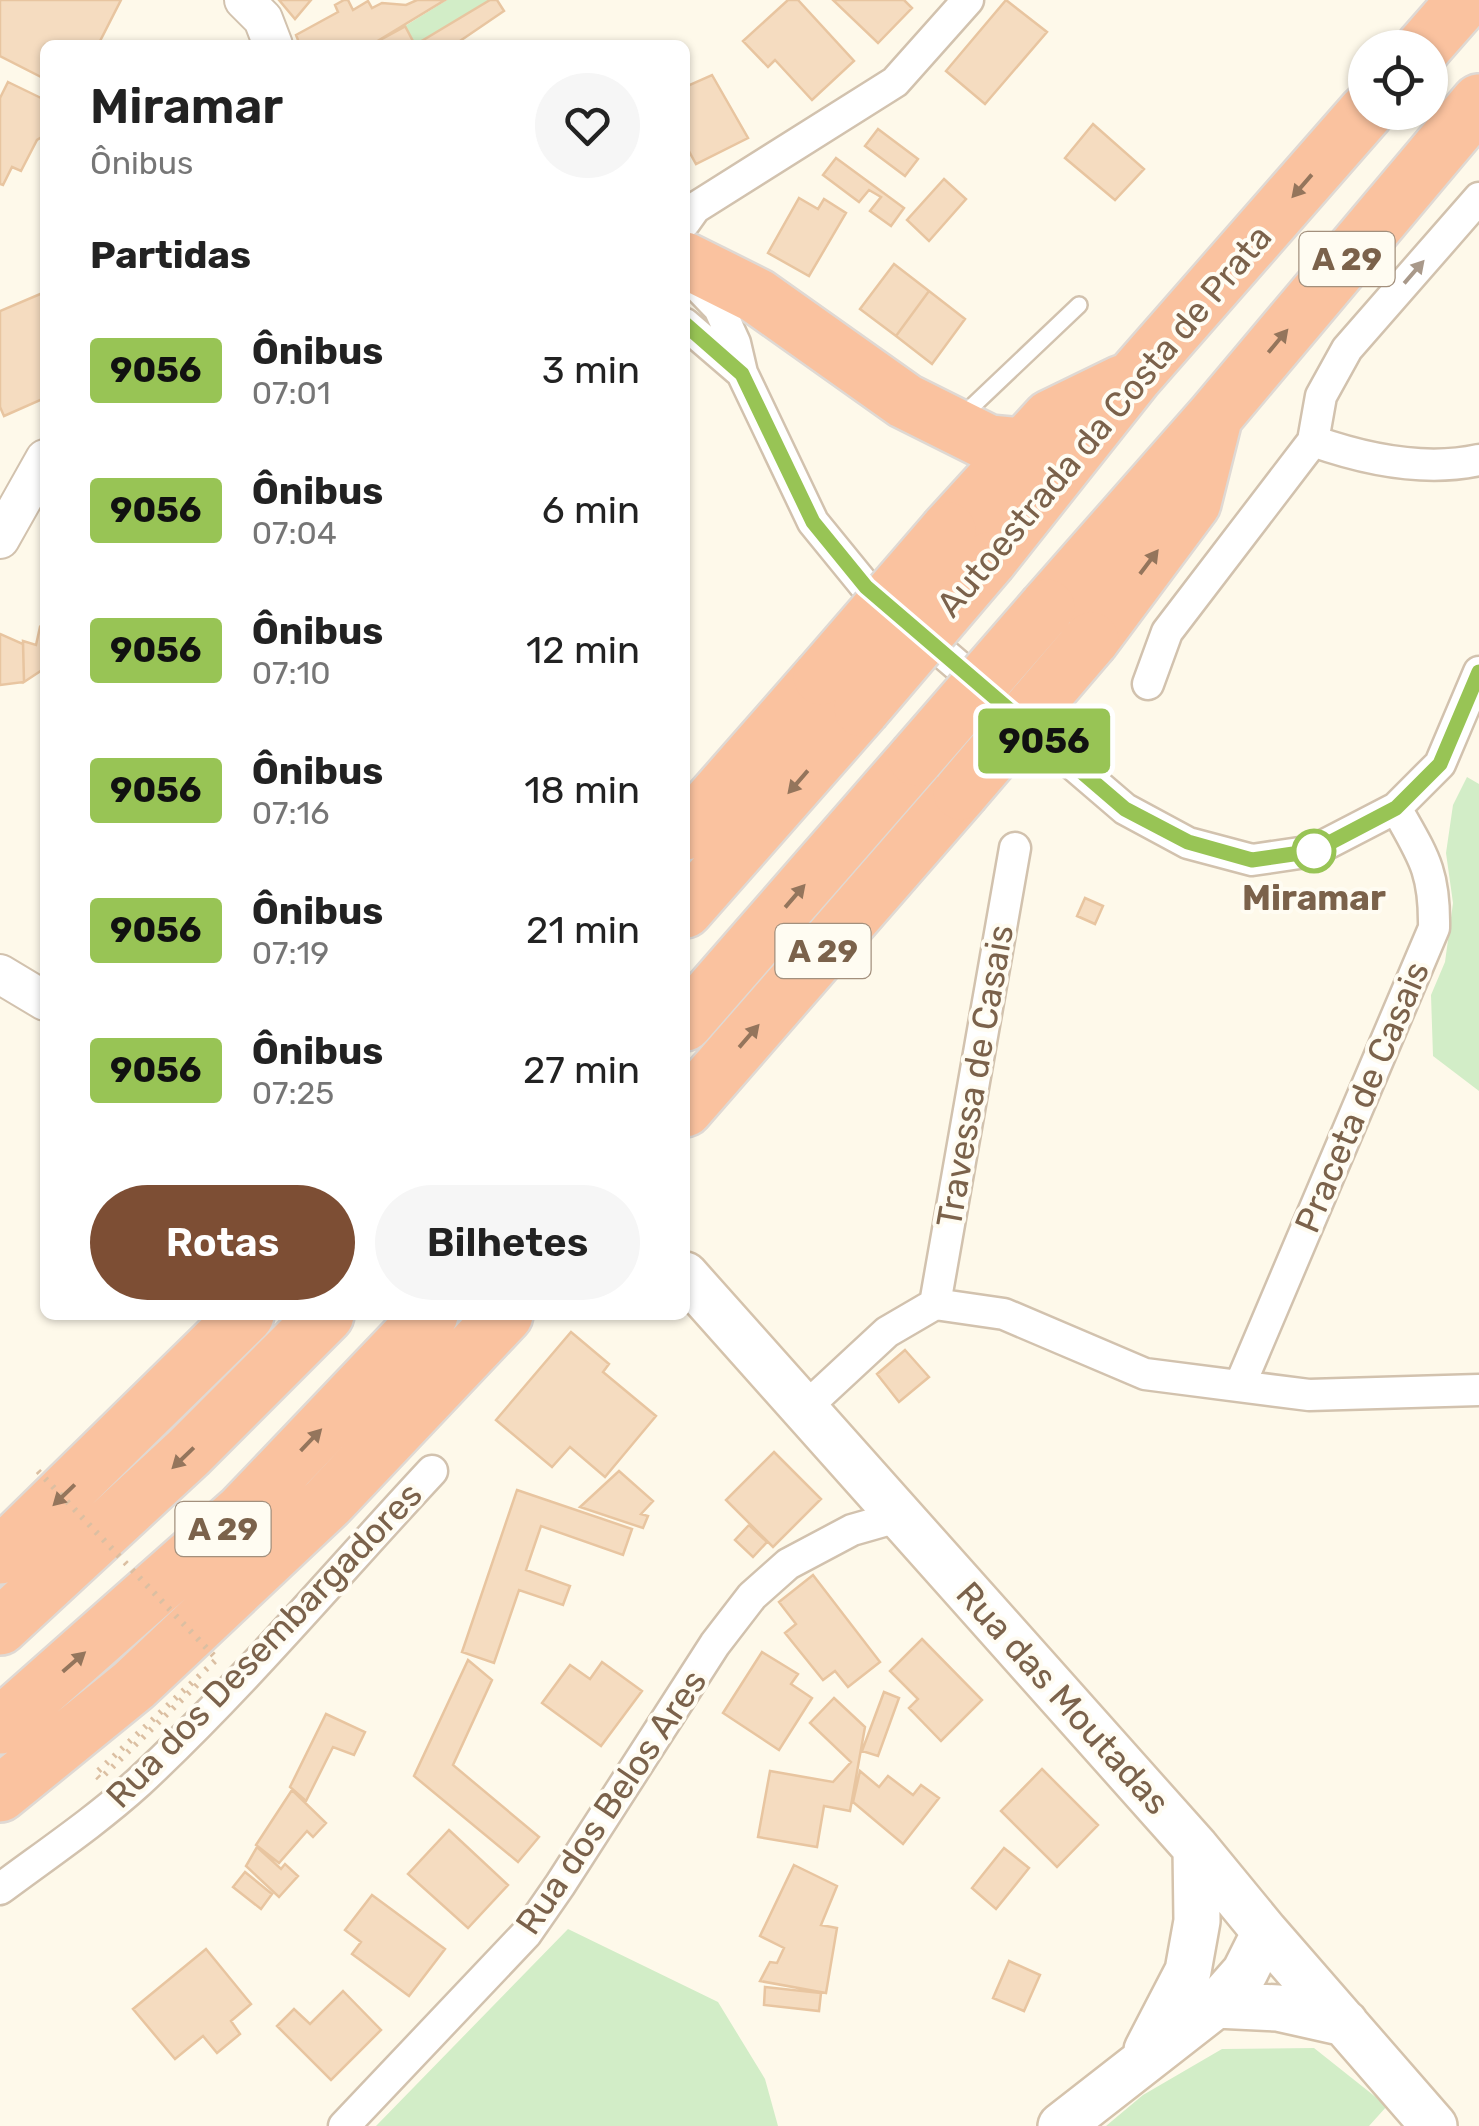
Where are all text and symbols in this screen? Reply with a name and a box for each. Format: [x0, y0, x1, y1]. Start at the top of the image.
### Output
map controls [1348, 30, 1448, 130]
button: locate [1348, 30, 1448, 130]
button: heart [535, 73, 640, 178]
text: Miramar [90, 78, 283, 135]
text: Ônibus [90, 144, 193, 182]
one-way arrow [1291, 173, 1313, 198]
street label: Autoestrada da Costa de Prata [928, 217, 1280, 625]
text: Partidas [90, 232, 251, 278]
road number: A 29 [1300, 232, 1394, 286]
one-way arrow [1403, 260, 1425, 285]
text: Ônibus [252, 328, 383, 374]
one-way arrow [1267, 329, 1289, 354]
text: 3 min [542, 347, 640, 393]
text: 9056 [110, 349, 202, 391]
text: 07:01 [252, 374, 331, 412]
text: Ônibus [252, 468, 383, 514]
text: 6 min [542, 487, 640, 533]
text: 9056 [110, 489, 202, 531]
text: 07:04 [252, 514, 337, 552]
one-way arrow [1139, 549, 1159, 575]
text: Ônibus [252, 608, 383, 654]
text: 12 min [526, 627, 640, 673]
text: 9056 [110, 629, 202, 671]
text: 07:10 [252, 654, 331, 692]
line badge: 9056 [974, 708, 1114, 774]
text: 9056 [998, 720, 1090, 762]
text: Ônibus [252, 748, 383, 794]
text: 18 min [524, 767, 640, 813]
text: 9056 [110, 769, 202, 811]
one-way arrow [787, 769, 809, 794]
text: 07:16 [252, 794, 330, 832]
marker: Miramar [1293, 830, 1335, 872]
place label: Miramar [1242, 877, 1386, 919]
one-way arrow [784, 884, 806, 909]
text: Ônibus [252, 888, 383, 934]
text: 21 min [526, 907, 640, 953]
text: 9056 [110, 909, 202, 951]
street label: Travessa de Casais [928, 921, 1022, 1231]
road number: A 29 [776, 924, 870, 978]
text: 07:19 [252, 934, 329, 972]
street label: Praceta de Casais [1286, 955, 1438, 1239]
one-way arrow [738, 1024, 760, 1049]
text: Ônibus [252, 1028, 383, 1074]
text: 27 min [523, 1047, 640, 1093]
text: 9056 [110, 1049, 202, 1091]
text: 07:25 [252, 1074, 334, 1112]
button: Rotas [90, 1185, 355, 1300]
button: Bilhetes [375, 1185, 640, 1300]
one-way arrow [299, 1428, 322, 1452]
one-way arrow [171, 1446, 195, 1469]
street label: Rua dos Desembargadores [97, 1474, 431, 1816]
one-way arrow [52, 1482, 76, 1506]
road number: A 29 [176, 1502, 270, 1556]
street label: Rua das Moutadas [948, 1573, 1178, 1823]
one-way arrow [61, 1652, 86, 1674]
street label: Rua dos Belos Ares [507, 1662, 715, 1942]

